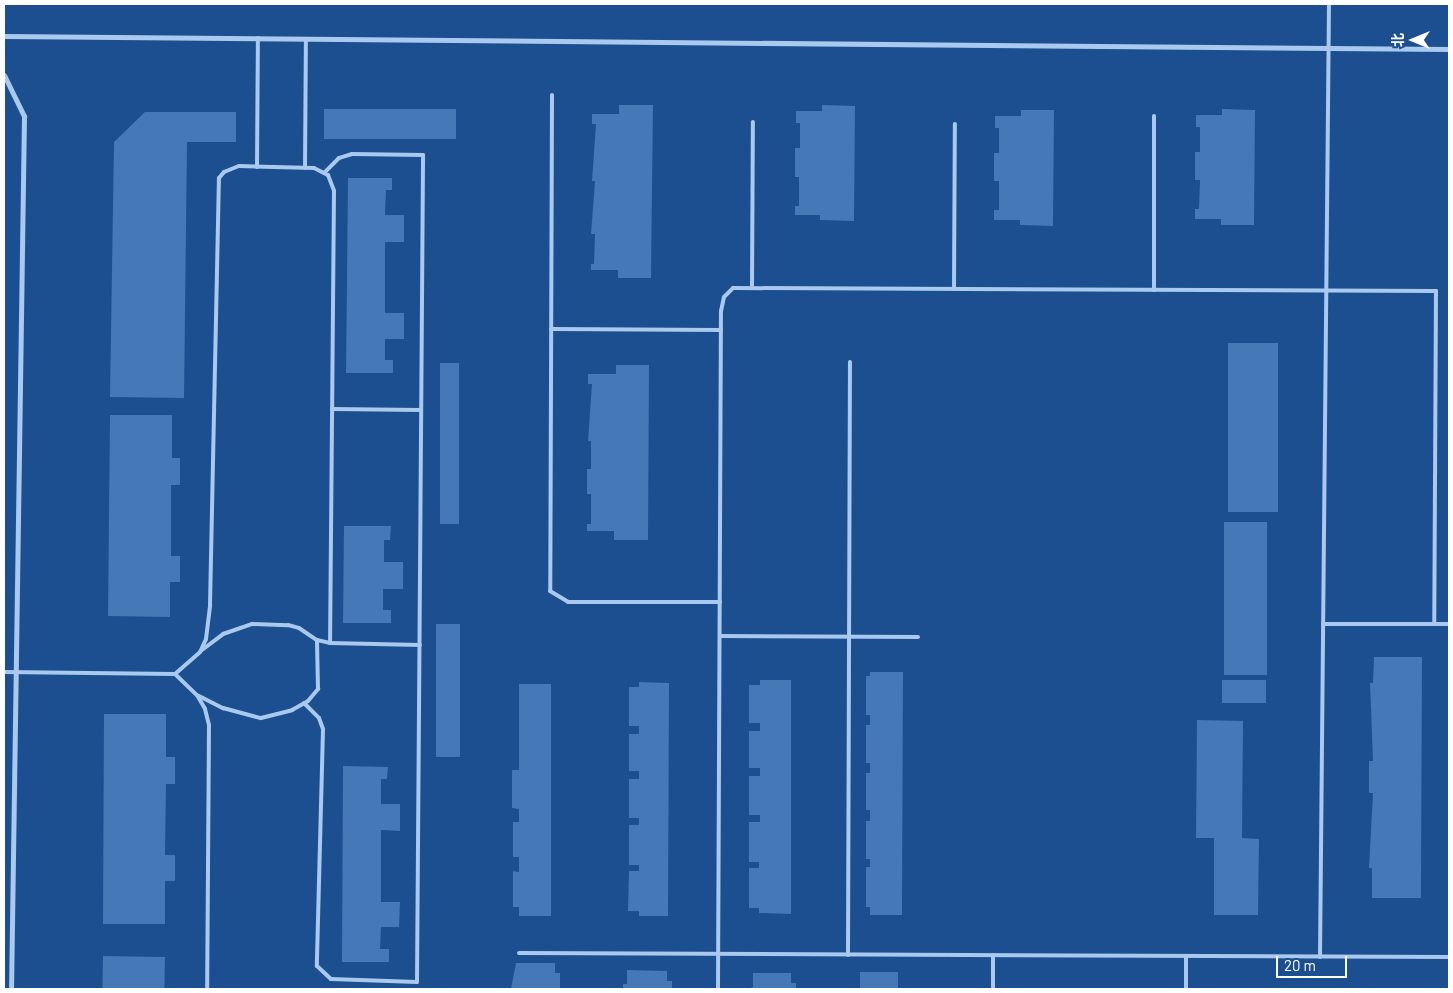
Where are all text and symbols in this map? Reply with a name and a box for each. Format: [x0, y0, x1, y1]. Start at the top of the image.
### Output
north arrow [1388, 15, 1438, 65]
text: 北 [1389, 33, 1406, 47]
scale bar [1278, 946, 1349, 978]
text: 20 m [1284, 956, 1316, 974]

